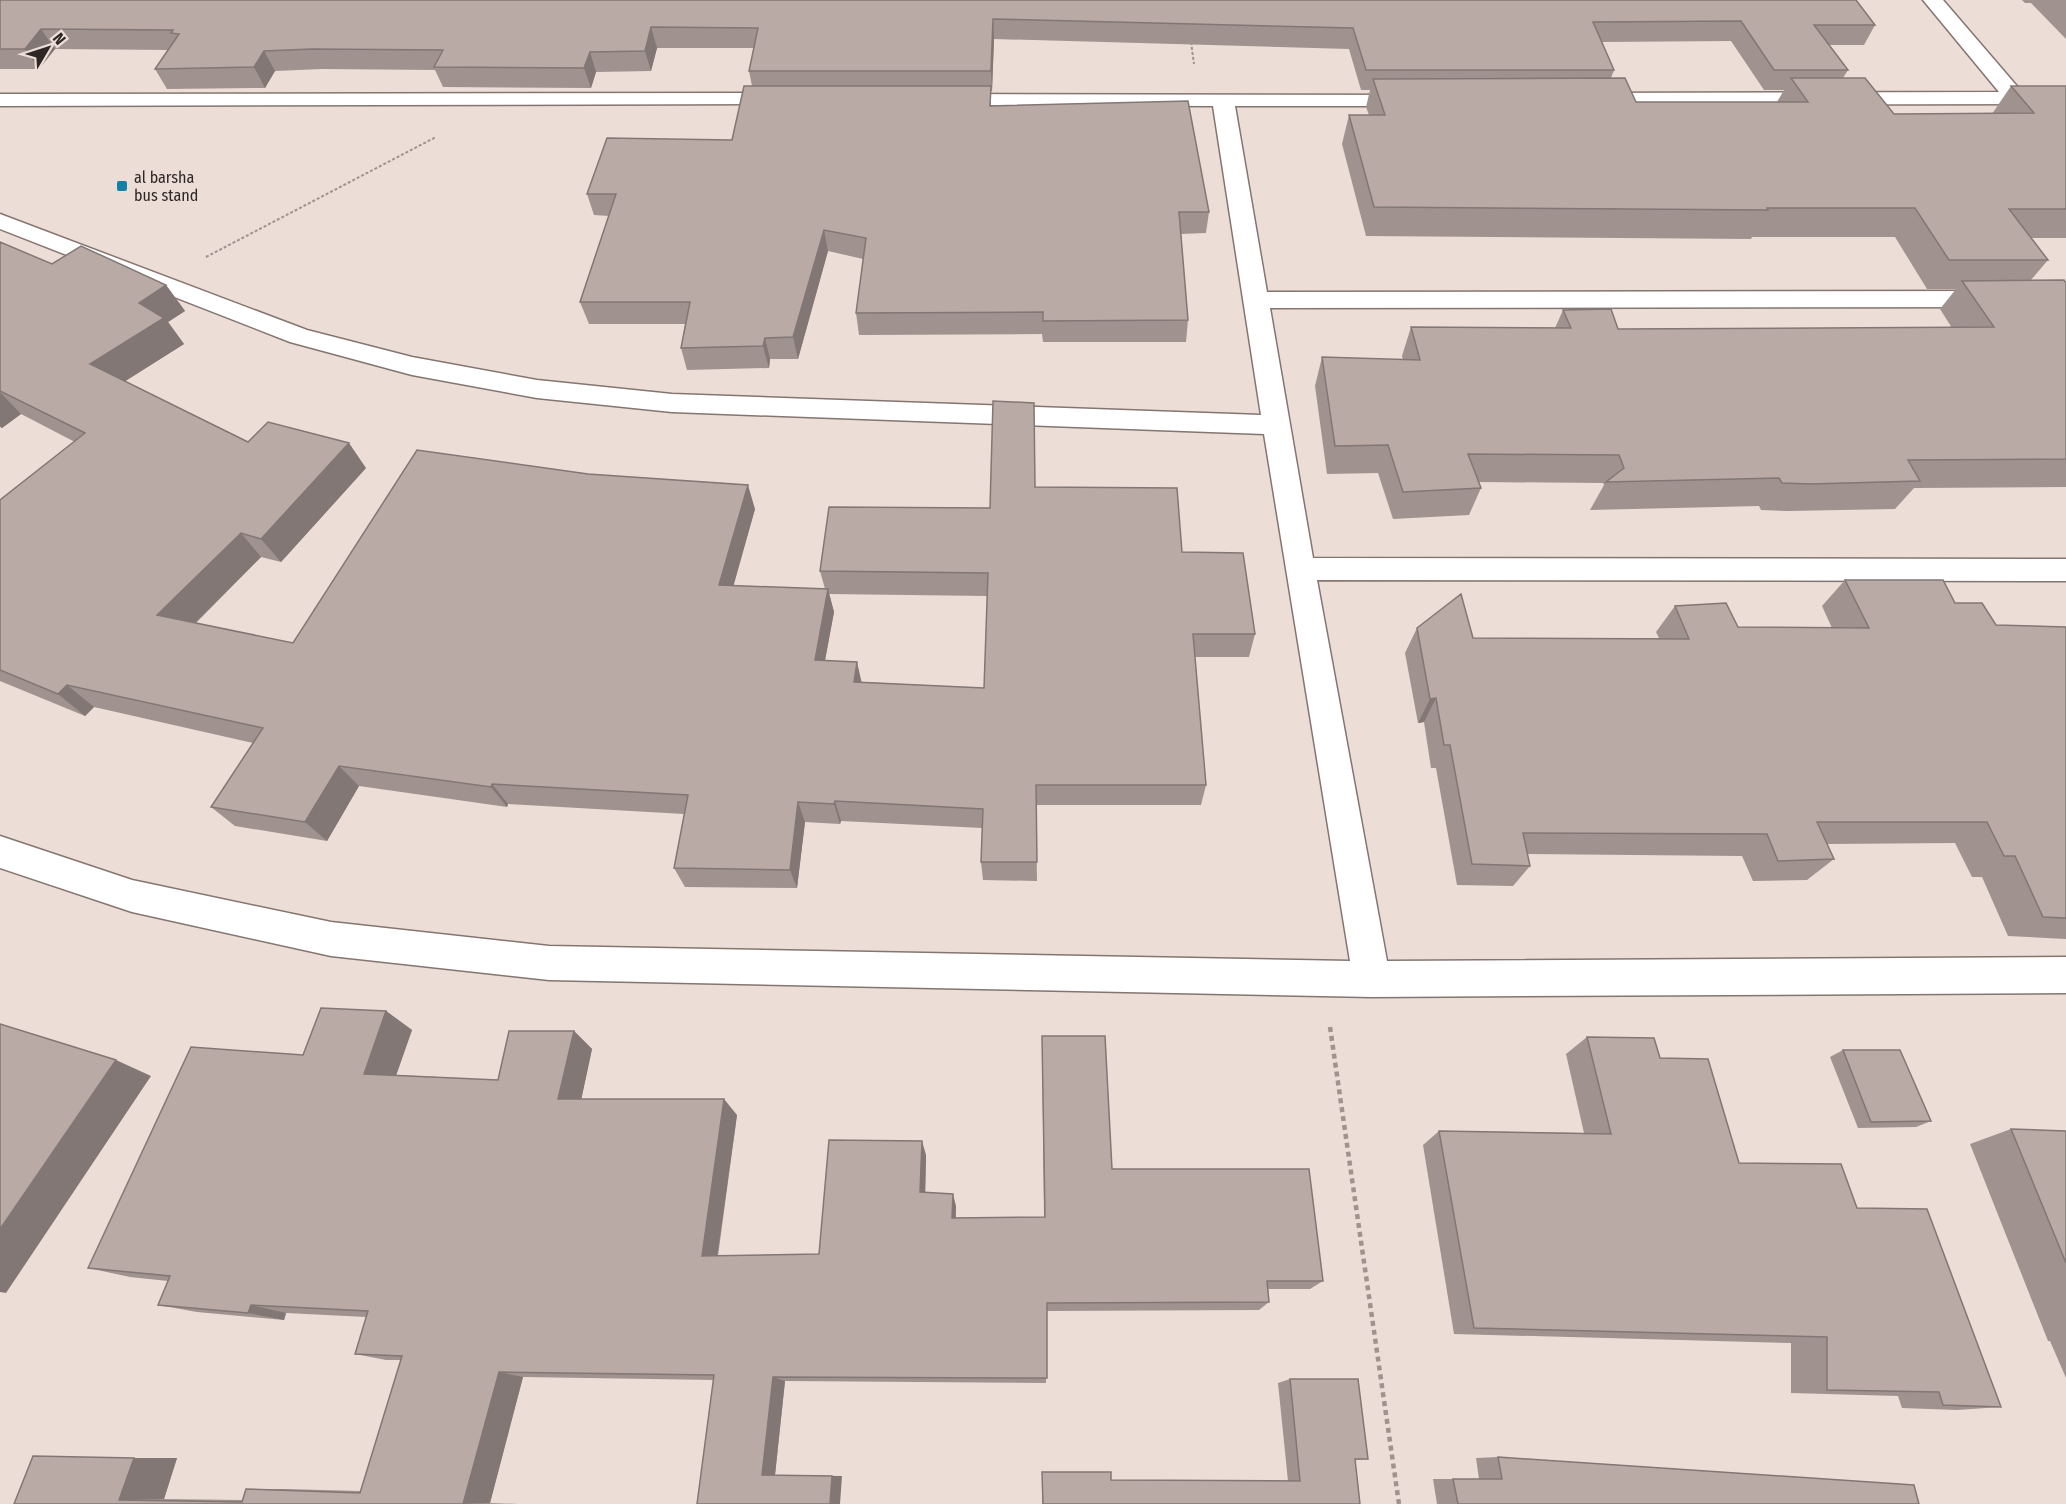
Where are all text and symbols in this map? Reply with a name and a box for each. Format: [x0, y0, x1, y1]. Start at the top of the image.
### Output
north arrow [18, 18, 78, 78]
text: N [49, 29, 70, 49]
place label: al barsha bus stand [134, 168, 198, 205]
marker: al barsha bus stand [115, 179, 129, 193]

